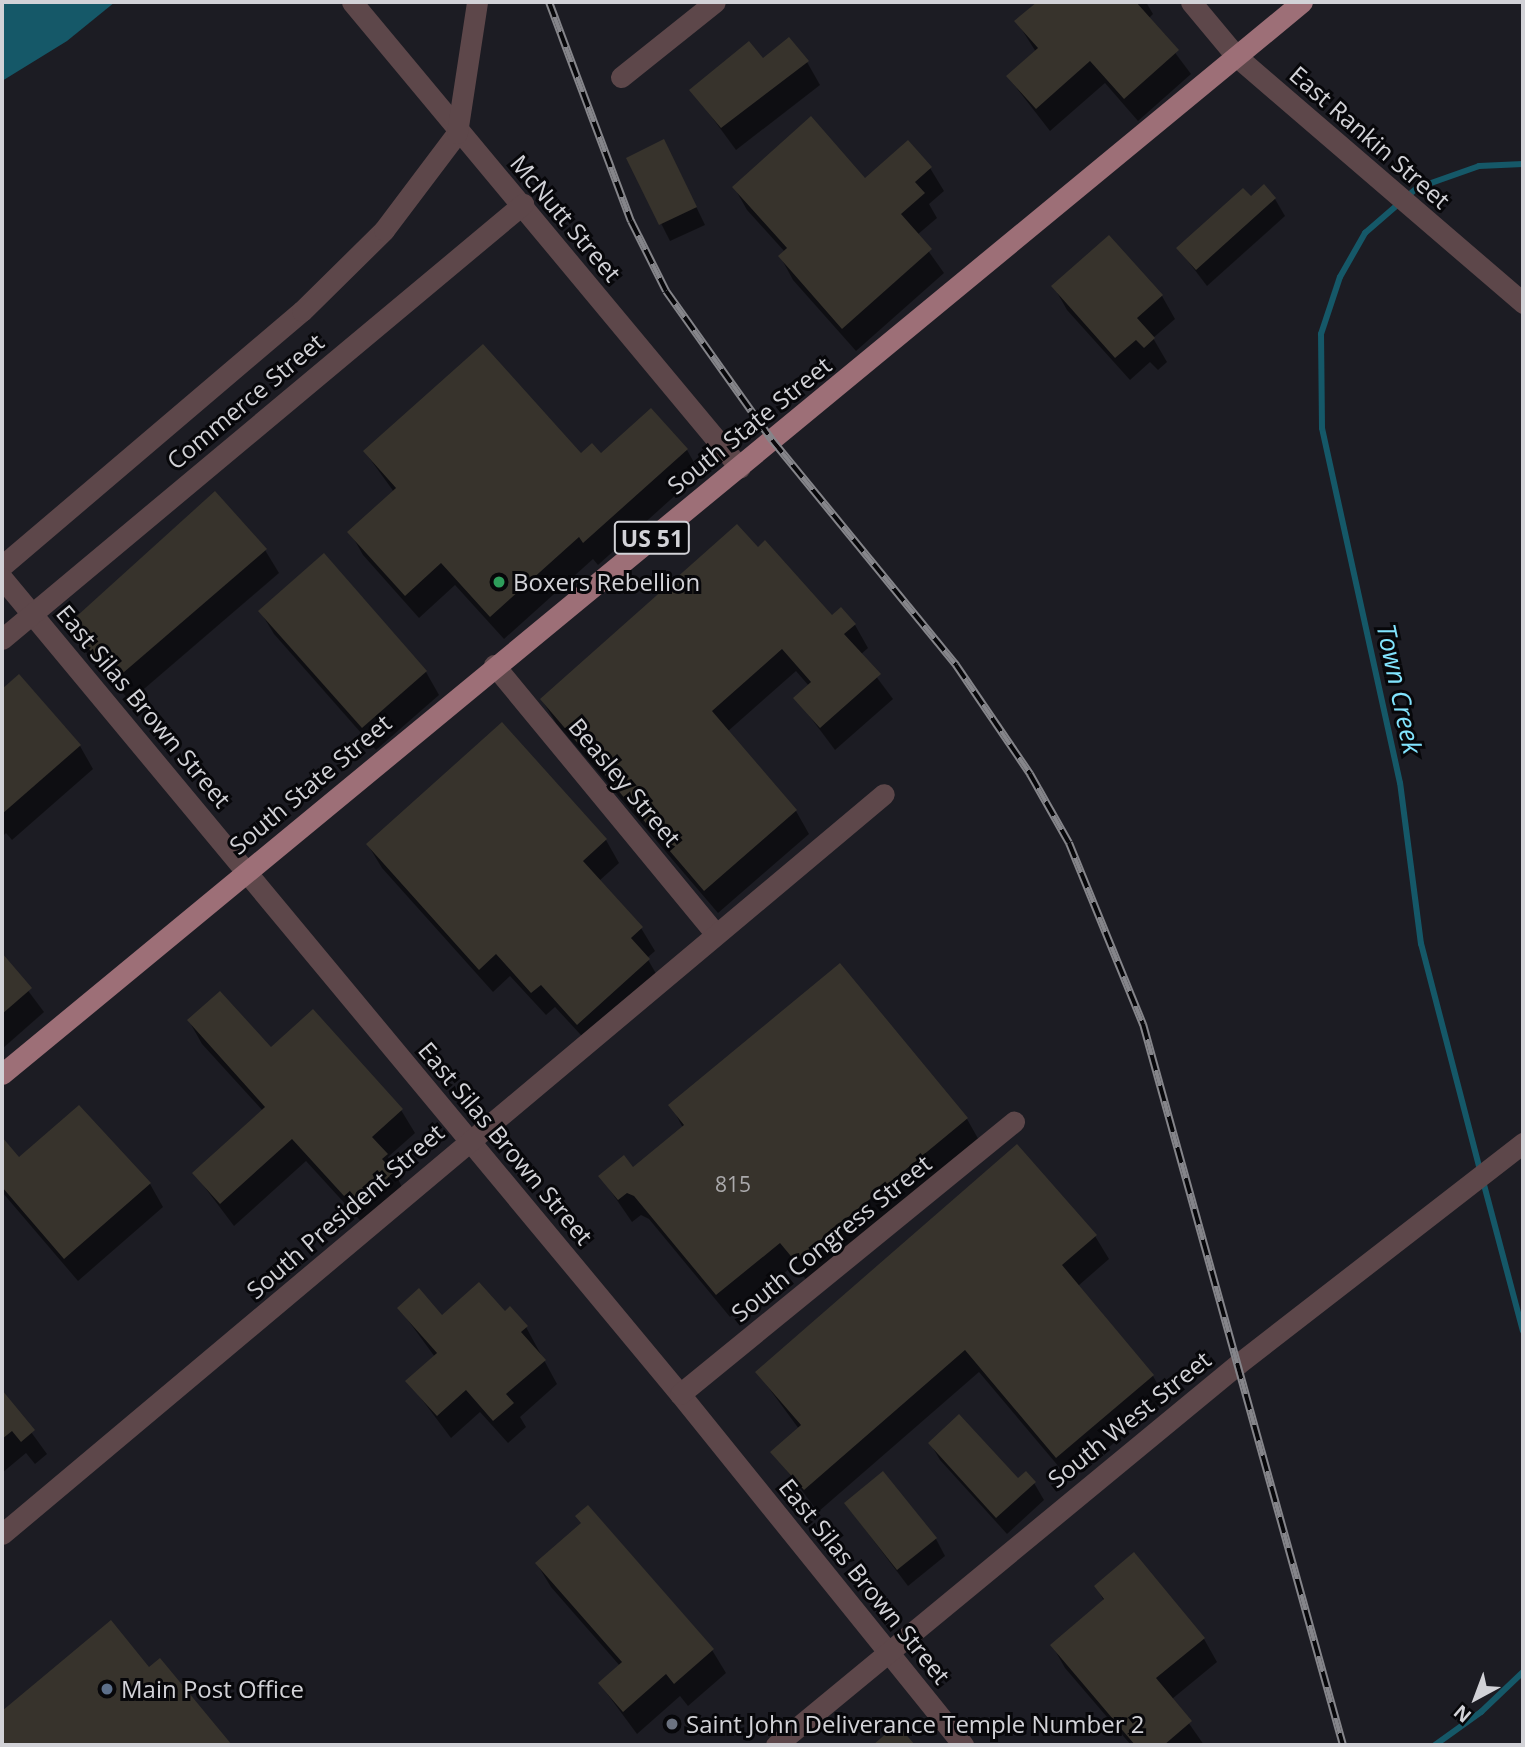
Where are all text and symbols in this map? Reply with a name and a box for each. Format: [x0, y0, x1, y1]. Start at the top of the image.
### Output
street label: East Rankin Street [1284, 60, 1456, 214]
street label: McNutt Street [505, 149, 627, 287]
street label: Commerce Street [161, 327, 329, 475]
street label: South State Street [661, 350, 837, 500]
road number: US 51 [614, 518, 690, 558]
place label: Boxers Rebellion [513, 568, 700, 596]
marker: Boxers Rebellion [491, 574, 507, 590]
street label: East Silas Brown Street [51, 599, 237, 813]
water label: Town Creek [1370, 621, 1428, 757]
street label: South State Street [223, 708, 397, 860]
street label: Beasley Street [563, 712, 687, 852]
street label: East Silas Brown Street [413, 1036, 599, 1250]
street label: South President Street [241, 1118, 449, 1304]
street label: South Congress Street [725, 1149, 937, 1327]
house number: 815 [715, 1171, 751, 1197]
street label: South West Street [1042, 1345, 1216, 1493]
street label: East Silas Brown Street [773, 1473, 957, 1689]
north arrow [1441, 1663, 1511, 1733]
place label: Main Post Office [121, 1675, 304, 1703]
marker: Main Post Office [99, 1681, 115, 1697]
text: N [1448, 1699, 1477, 1729]
place label: Saint John Deliverance Temple Number 2 [686, 1710, 1144, 1738]
marker: Saint John Deliverance Temple Number 2 [664, 1716, 680, 1732]

